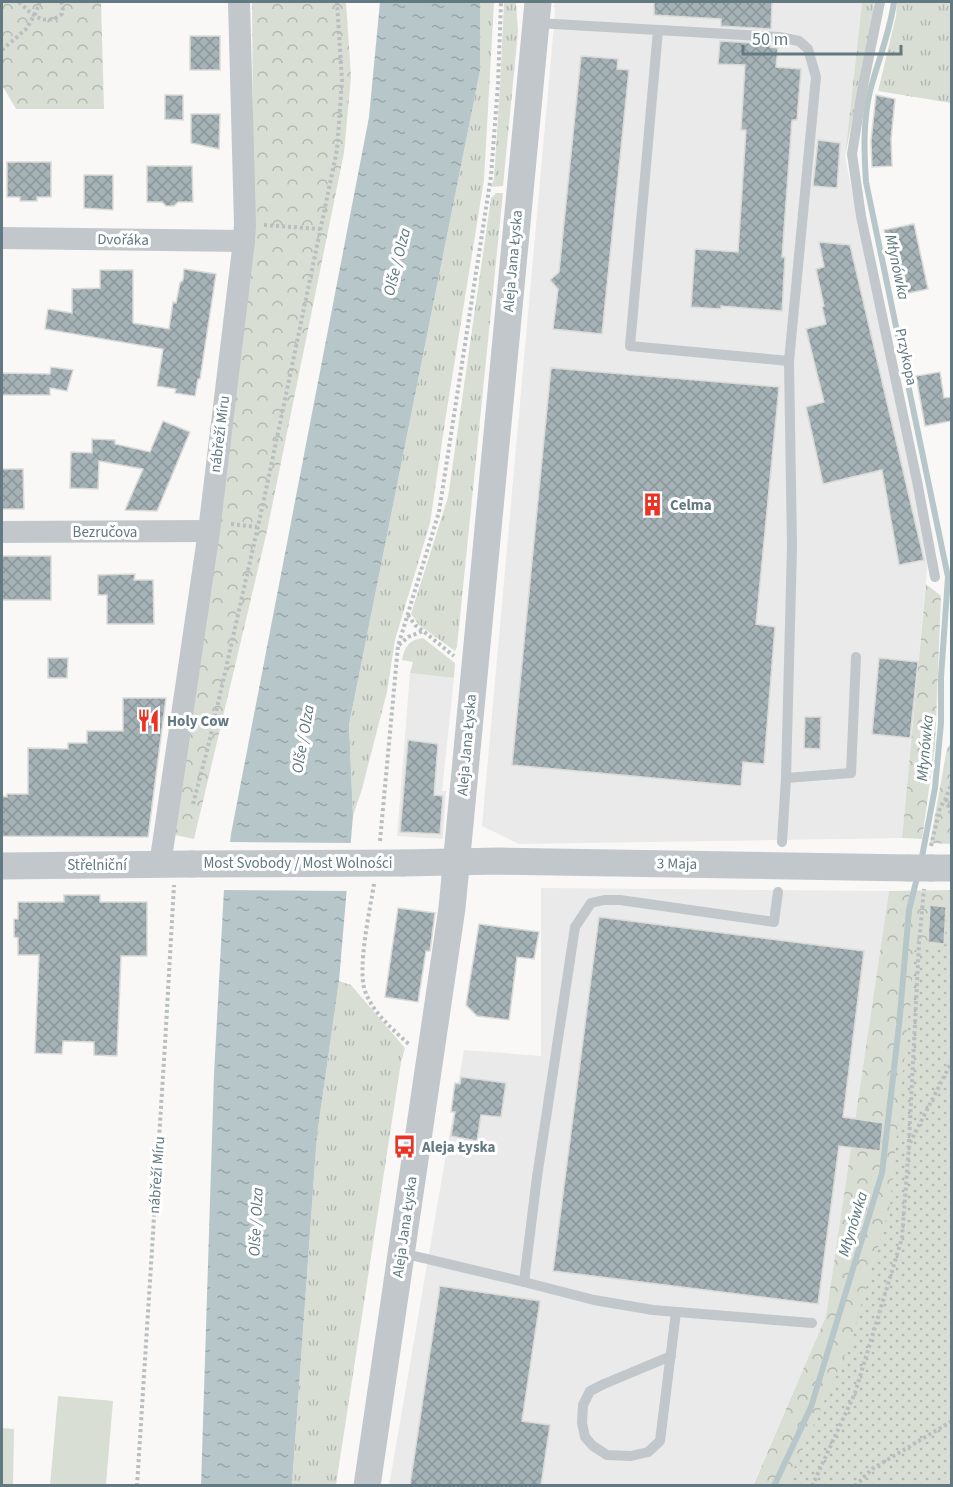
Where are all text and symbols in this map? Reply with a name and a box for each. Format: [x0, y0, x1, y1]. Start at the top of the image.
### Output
scale bar [743, 18, 900, 56]
text: 50 m [752, 27, 788, 52]
street label: Aleja Jana Łyska [498, 209, 528, 313]
water label: Olše / Olza [378, 225, 416, 298]
street label: Dvořáka [97, 229, 149, 251]
water label: Młynówka [879, 232, 915, 302]
street label: Przykopa [890, 326, 922, 388]
street label: nábřeží Míru [205, 394, 235, 474]
building icon: Celma [639, 492, 665, 518]
place label: Celma [670, 495, 712, 516]
street label: Bezručova [73, 522, 137, 543]
street label: Aleja Jana Łyska [452, 693, 482, 797]
water label: Olše / Olza [286, 703, 320, 775]
restaurant icon: Holy Cow [136, 708, 162, 734]
place label: Holy Cow [167, 711, 229, 732]
water label: Młynówka [911, 713, 939, 782]
street label: Most Svobody / Most Wolności [203, 853, 393, 874]
street label: 3 Maja [657, 853, 697, 875]
street label: Střelniční [67, 855, 128, 876]
bus stop icon: Aleja Łyska [391, 1134, 417, 1160]
street label: nábřeží Míru [144, 1136, 170, 1214]
place label: Aleja Łyska [421, 1137, 496, 1158]
street label: Aleja Jana Łyska [387, 1175, 423, 1279]
water label: Olše / Olza [243, 1186, 269, 1257]
water label: Młynówka [833, 1188, 873, 1259]

